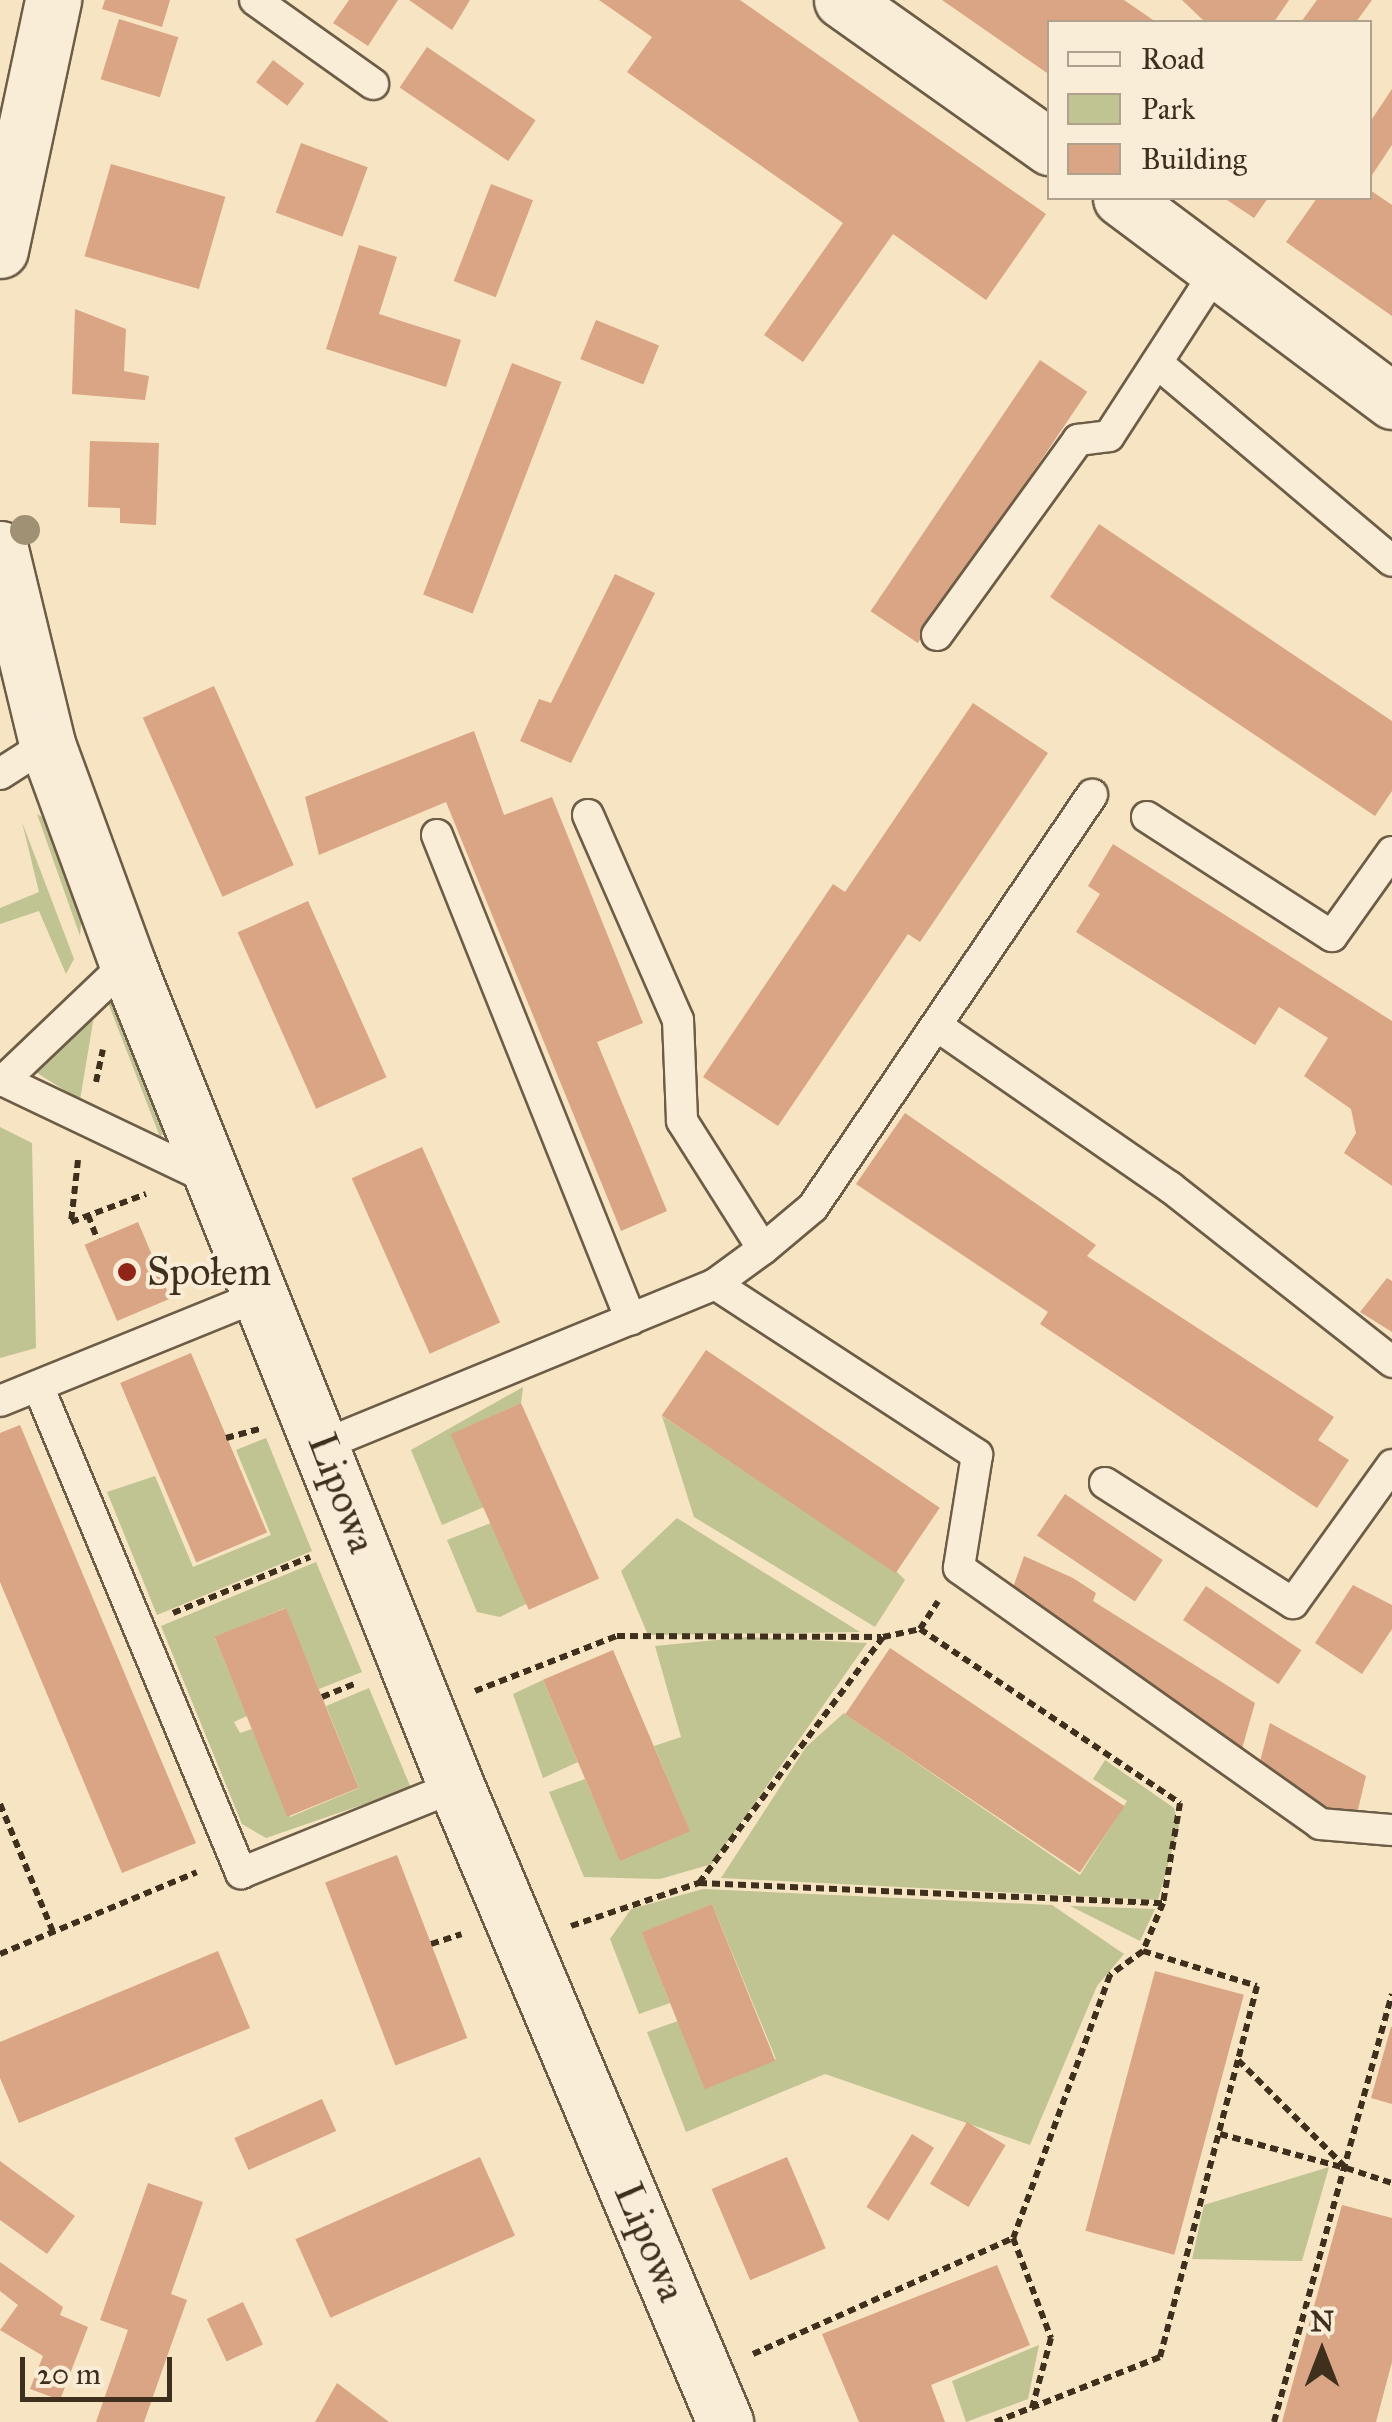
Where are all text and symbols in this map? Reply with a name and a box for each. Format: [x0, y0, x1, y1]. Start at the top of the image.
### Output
legend [1047, 20, 1372, 200]
text: Road [1141, 41, 1205, 77]
text: Park [1141, 91, 1195, 127]
text: Building [1141, 141, 1247, 177]
place label: Społem [147, 1248, 271, 1296]
marker: Społem [116, 1261, 138, 1283]
street label: Lipowa [297, 1427, 387, 1559]
street label: Lipowa [604, 2176, 696, 2308]
north arrow [1272, 2302, 1372, 2402]
text: N [1310, 2304, 1334, 2339]
scale bar [25, 2337, 178, 2399]
text: 20 m [37, 2356, 101, 2392]

